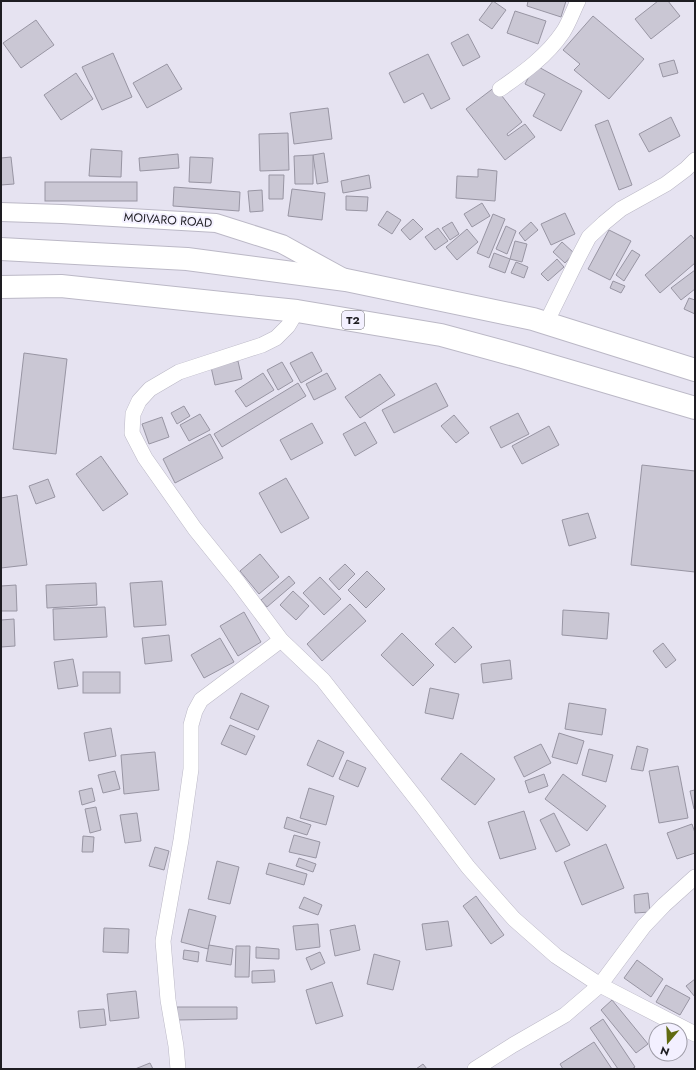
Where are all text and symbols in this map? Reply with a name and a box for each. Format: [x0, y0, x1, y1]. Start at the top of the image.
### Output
street label: MOIVARO ROAD [123, 208, 213, 232]
road number: T2 [342, 311, 364, 329]
north arrow [648, 1022, 688, 1062]
text: N [658, 1042, 671, 1060]

